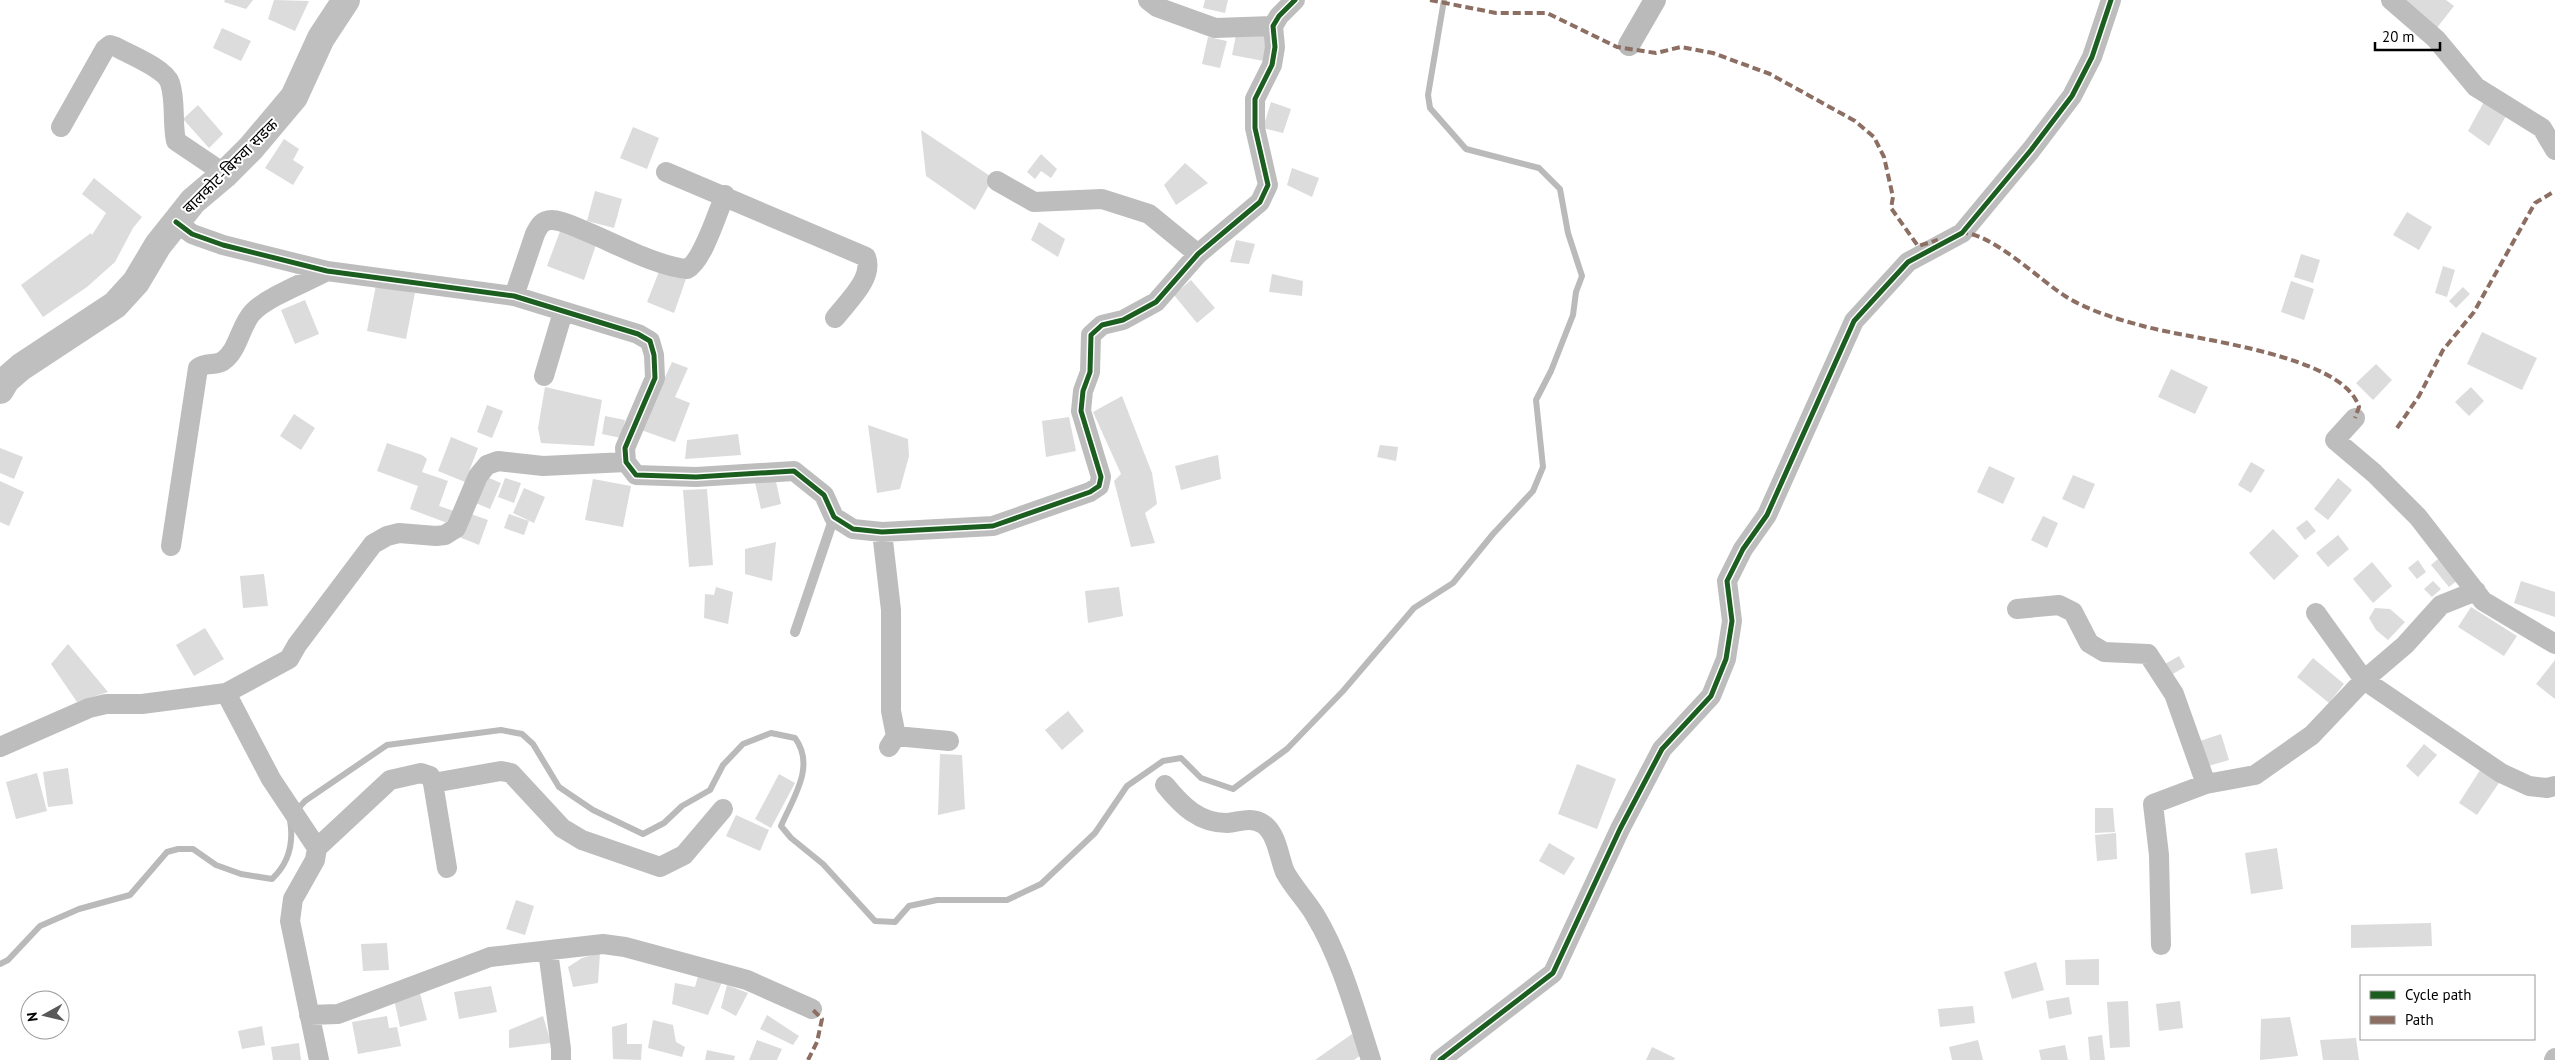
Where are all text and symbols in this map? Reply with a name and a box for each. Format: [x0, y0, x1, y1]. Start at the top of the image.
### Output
scale bar [2375, 20, 2440, 52]
text: 20 m [2382, 27, 2415, 46]
street label: बालकोट-बिरुवा सडक [178, 114, 282, 218]
legend [2360, 975, 2535, 1040]
text: Cycle path [2405, 985, 2471, 1004]
north arrow [20, 990, 70, 1040]
text: Path [2405, 1010, 2434, 1029]
text: N [23, 1011, 42, 1023]

